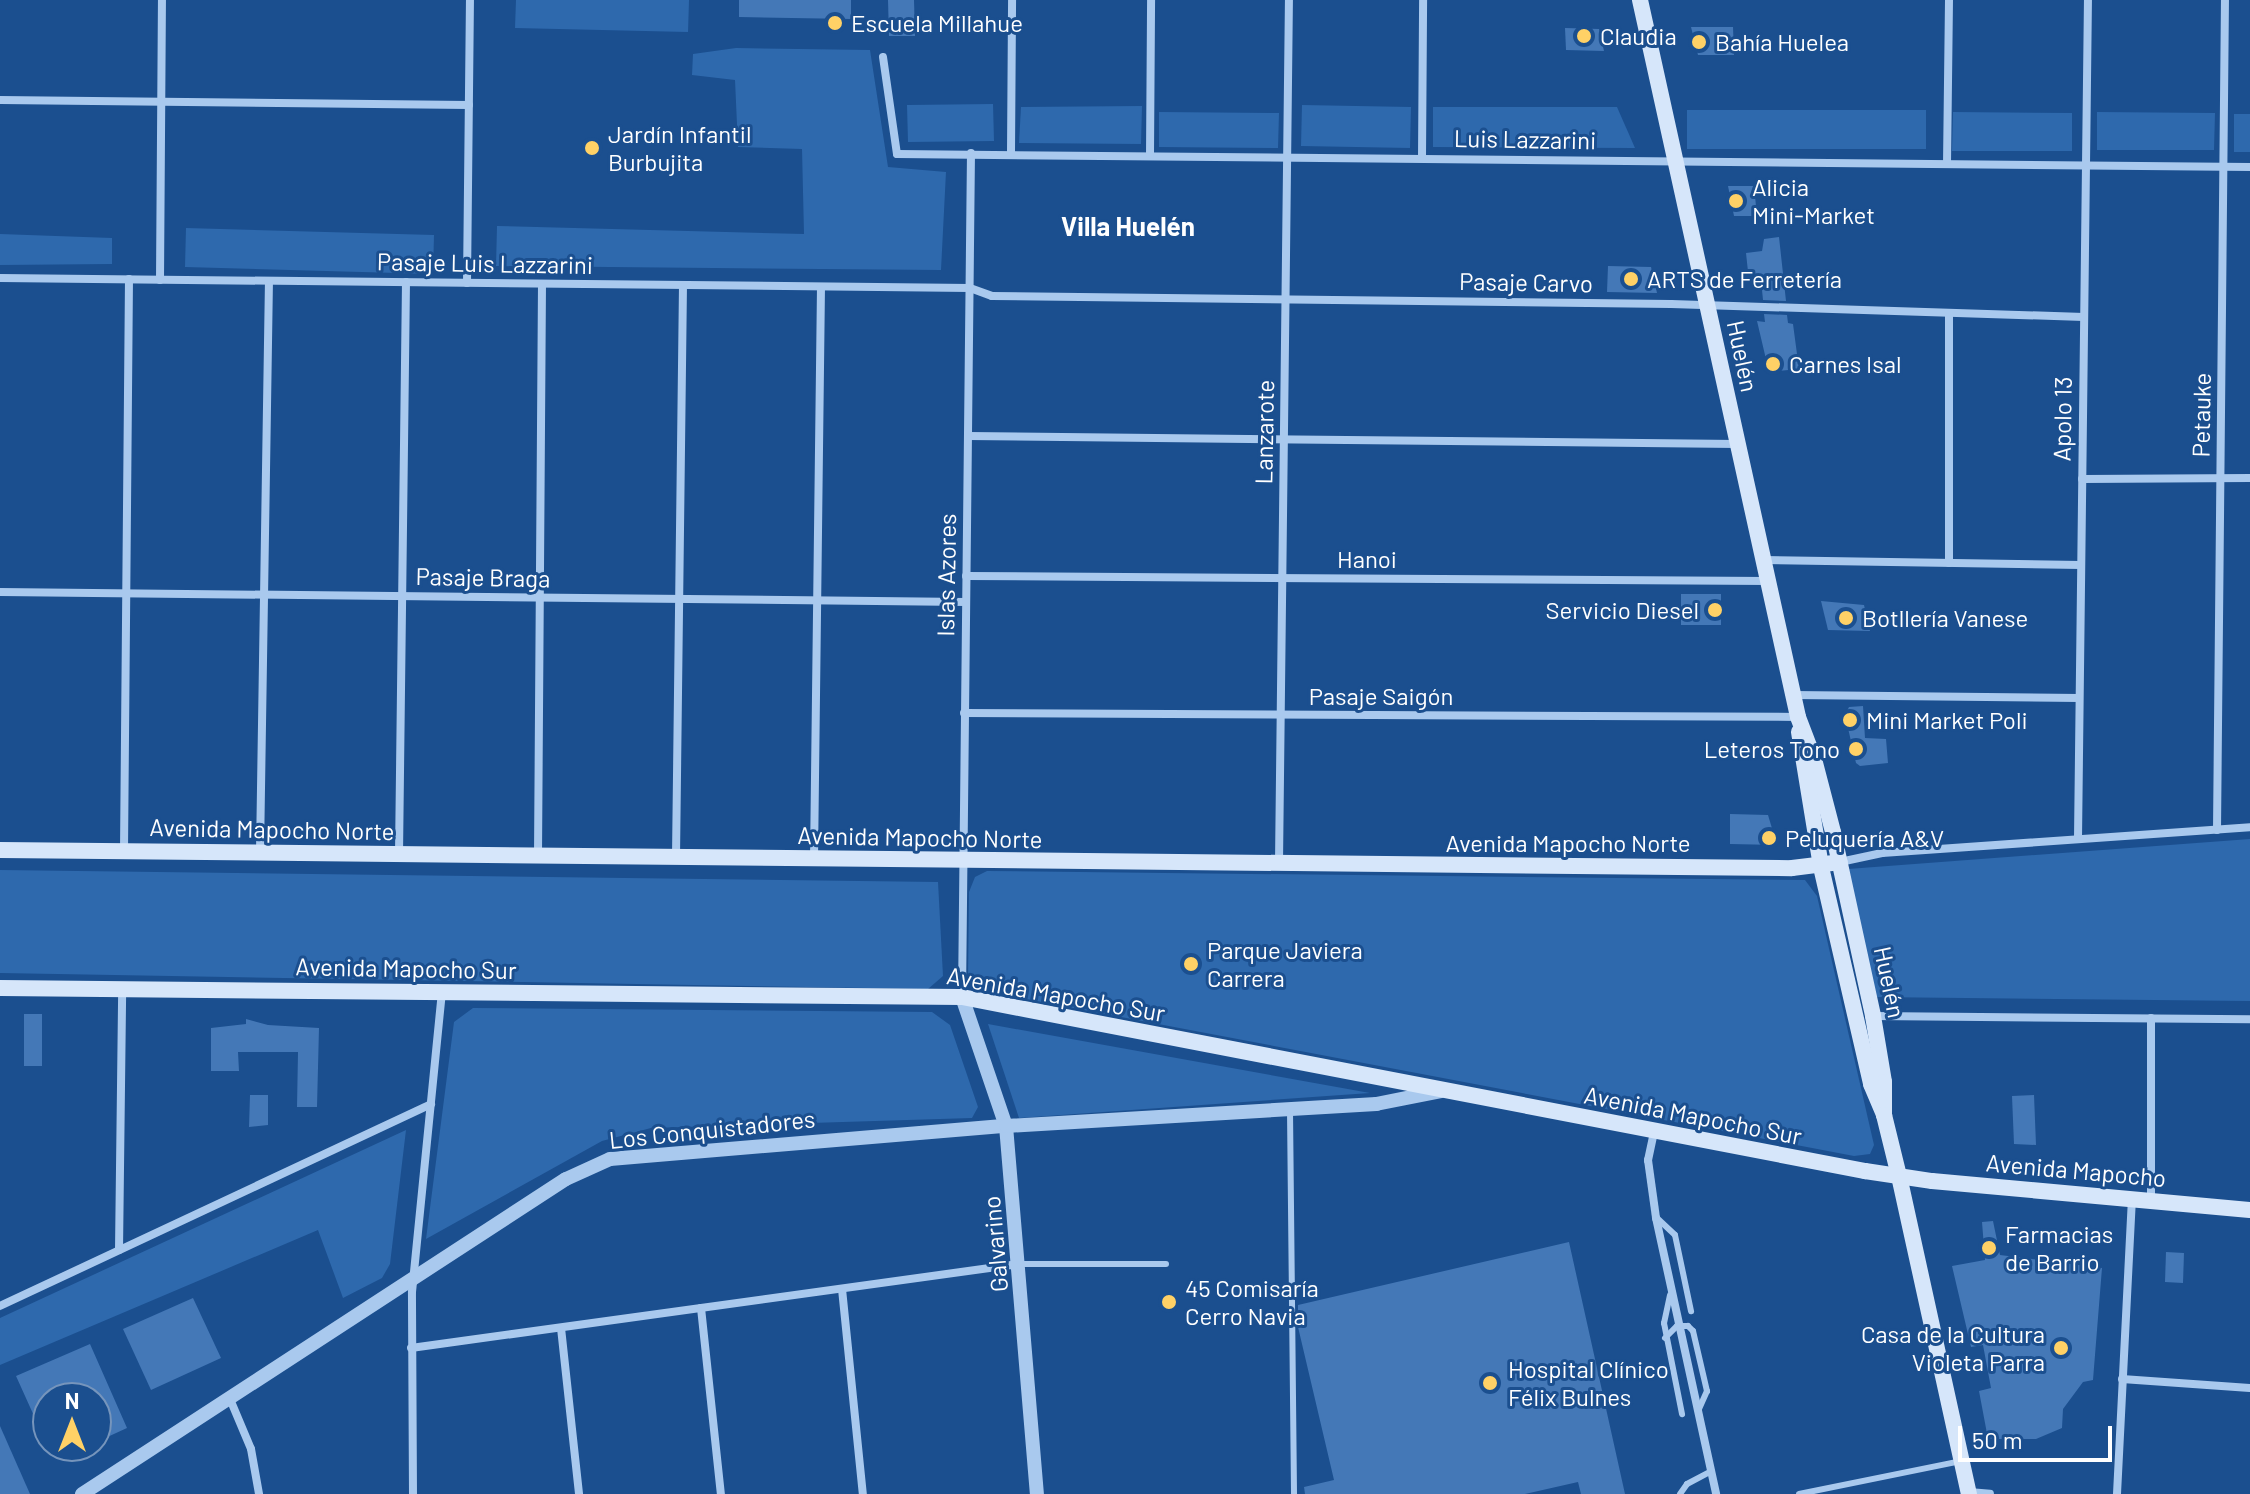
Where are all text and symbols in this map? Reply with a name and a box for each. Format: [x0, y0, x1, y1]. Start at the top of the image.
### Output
place label: Escuela Millahue [851, 9, 1023, 37]
marker: Escuela Millahue [826, 14, 844, 32]
place label: Claudia [1600, 22, 1677, 50]
marker: Claudia [1575, 27, 1593, 45]
place label: Bahía Huelea [1715, 28, 1849, 56]
marker: Bahía Huelea [1690, 33, 1708, 51]
place label: Jardín Infantil Burbujita [608, 120, 751, 176]
street label: Luis Lazzarini [1454, 123, 1596, 155]
marker: Jardín Infantil Burbujita [583, 139, 601, 157]
place label: Alicia Mini-Market [1752, 173, 1875, 229]
marker: Alicia Mini-Market [1727, 192, 1745, 210]
district label: Villa Huelén [1061, 210, 1195, 242]
street label: Pasaje Luis Lazzarini [377, 247, 593, 279]
place label: ARTS de Ferretería [1647, 265, 1842, 293]
street label: Pasaje Carvo [1459, 266, 1593, 298]
marker: ARTS de Ferretería [1622, 270, 1640, 288]
street label: Huelén [1721, 317, 1765, 395]
place label: Carnes Isal [1789, 350, 1902, 378]
marker: Carnes Isal [1764, 355, 1782, 373]
street label: Petauke [2186, 372, 2216, 458]
street label: Apolo 13 [2047, 376, 2077, 462]
street label: Lanzarote [1249, 380, 1279, 484]
street label: Islas Azores [931, 513, 961, 637]
street label: Hanoi [1337, 545, 1397, 573]
street label: Pasaje Braga [415, 561, 551, 593]
place label: Servicio Diesel [1545, 596, 1699, 624]
marker: Servicio Diesel [1706, 601, 1724, 619]
place label: Botllería Vanese [1862, 604, 2028, 632]
marker: Botllería Vanese [1837, 609, 1855, 627]
street label: Pasaje Saigón [1309, 682, 1453, 710]
place label: Mini Market Poli [1866, 706, 2028, 734]
marker: Mini Market Poli [1841, 711, 1859, 729]
place label: Leteros Tono [1704, 735, 1840, 763]
marker: Leteros Tono [1847, 740, 1865, 758]
street label: Avenida Mapocho Norte [149, 812, 395, 846]
street label: Avenida Mapocho Norte [797, 820, 1043, 854]
place label: Peluquería A&V [1785, 824, 1944, 852]
street label: Avenida Mapocho Norte [1445, 829, 1691, 857]
marker: Peluquería A&V [1760, 829, 1778, 847]
place label: Parque Javiera Carrera [1207, 936, 1363, 992]
street label: Huelén [1868, 943, 1912, 1021]
street label: Avenida Mapocho Sur [295, 952, 517, 984]
marker: Parque Javiera Carrera [1182, 955, 1200, 973]
street label: Avenida Mapocho Sur [945, 961, 1167, 1027]
street label: Avenida Mapocho Sur [1582, 1080, 1804, 1150]
street label: Los Conquistadores [607, 1104, 817, 1154]
street label: Avenida Mapocho [1985, 1148, 2167, 1192]
street label: Galvarino [976, 1195, 1014, 1293]
place label: Farmacias de Barrio [2005, 1220, 2113, 1276]
marker: Farmacias de Barrio [1980, 1239, 1998, 1257]
place label: 45 Comisaría Cerro Navia [1185, 1274, 1319, 1330]
marker: 45 Comisaría Cerro Navia [1160, 1293, 1178, 1311]
place label: Casa de la Cultura Violeta Parra [1861, 1320, 2045, 1376]
marker: Casa de la Cultura Violeta Parra [2052, 1339, 2070, 1357]
place label: Hospital Clínico Félix Bulnes [1508, 1355, 1669, 1411]
marker: Hospital Clínico Félix Bulnes [1479, 1372, 1501, 1394]
north arrow [32, 1382, 112, 1462]
text: N [65, 1387, 79, 1413]
scale bar [1962, 1410, 2116, 1460]
text: 50 m [1972, 1425, 2023, 1454]

